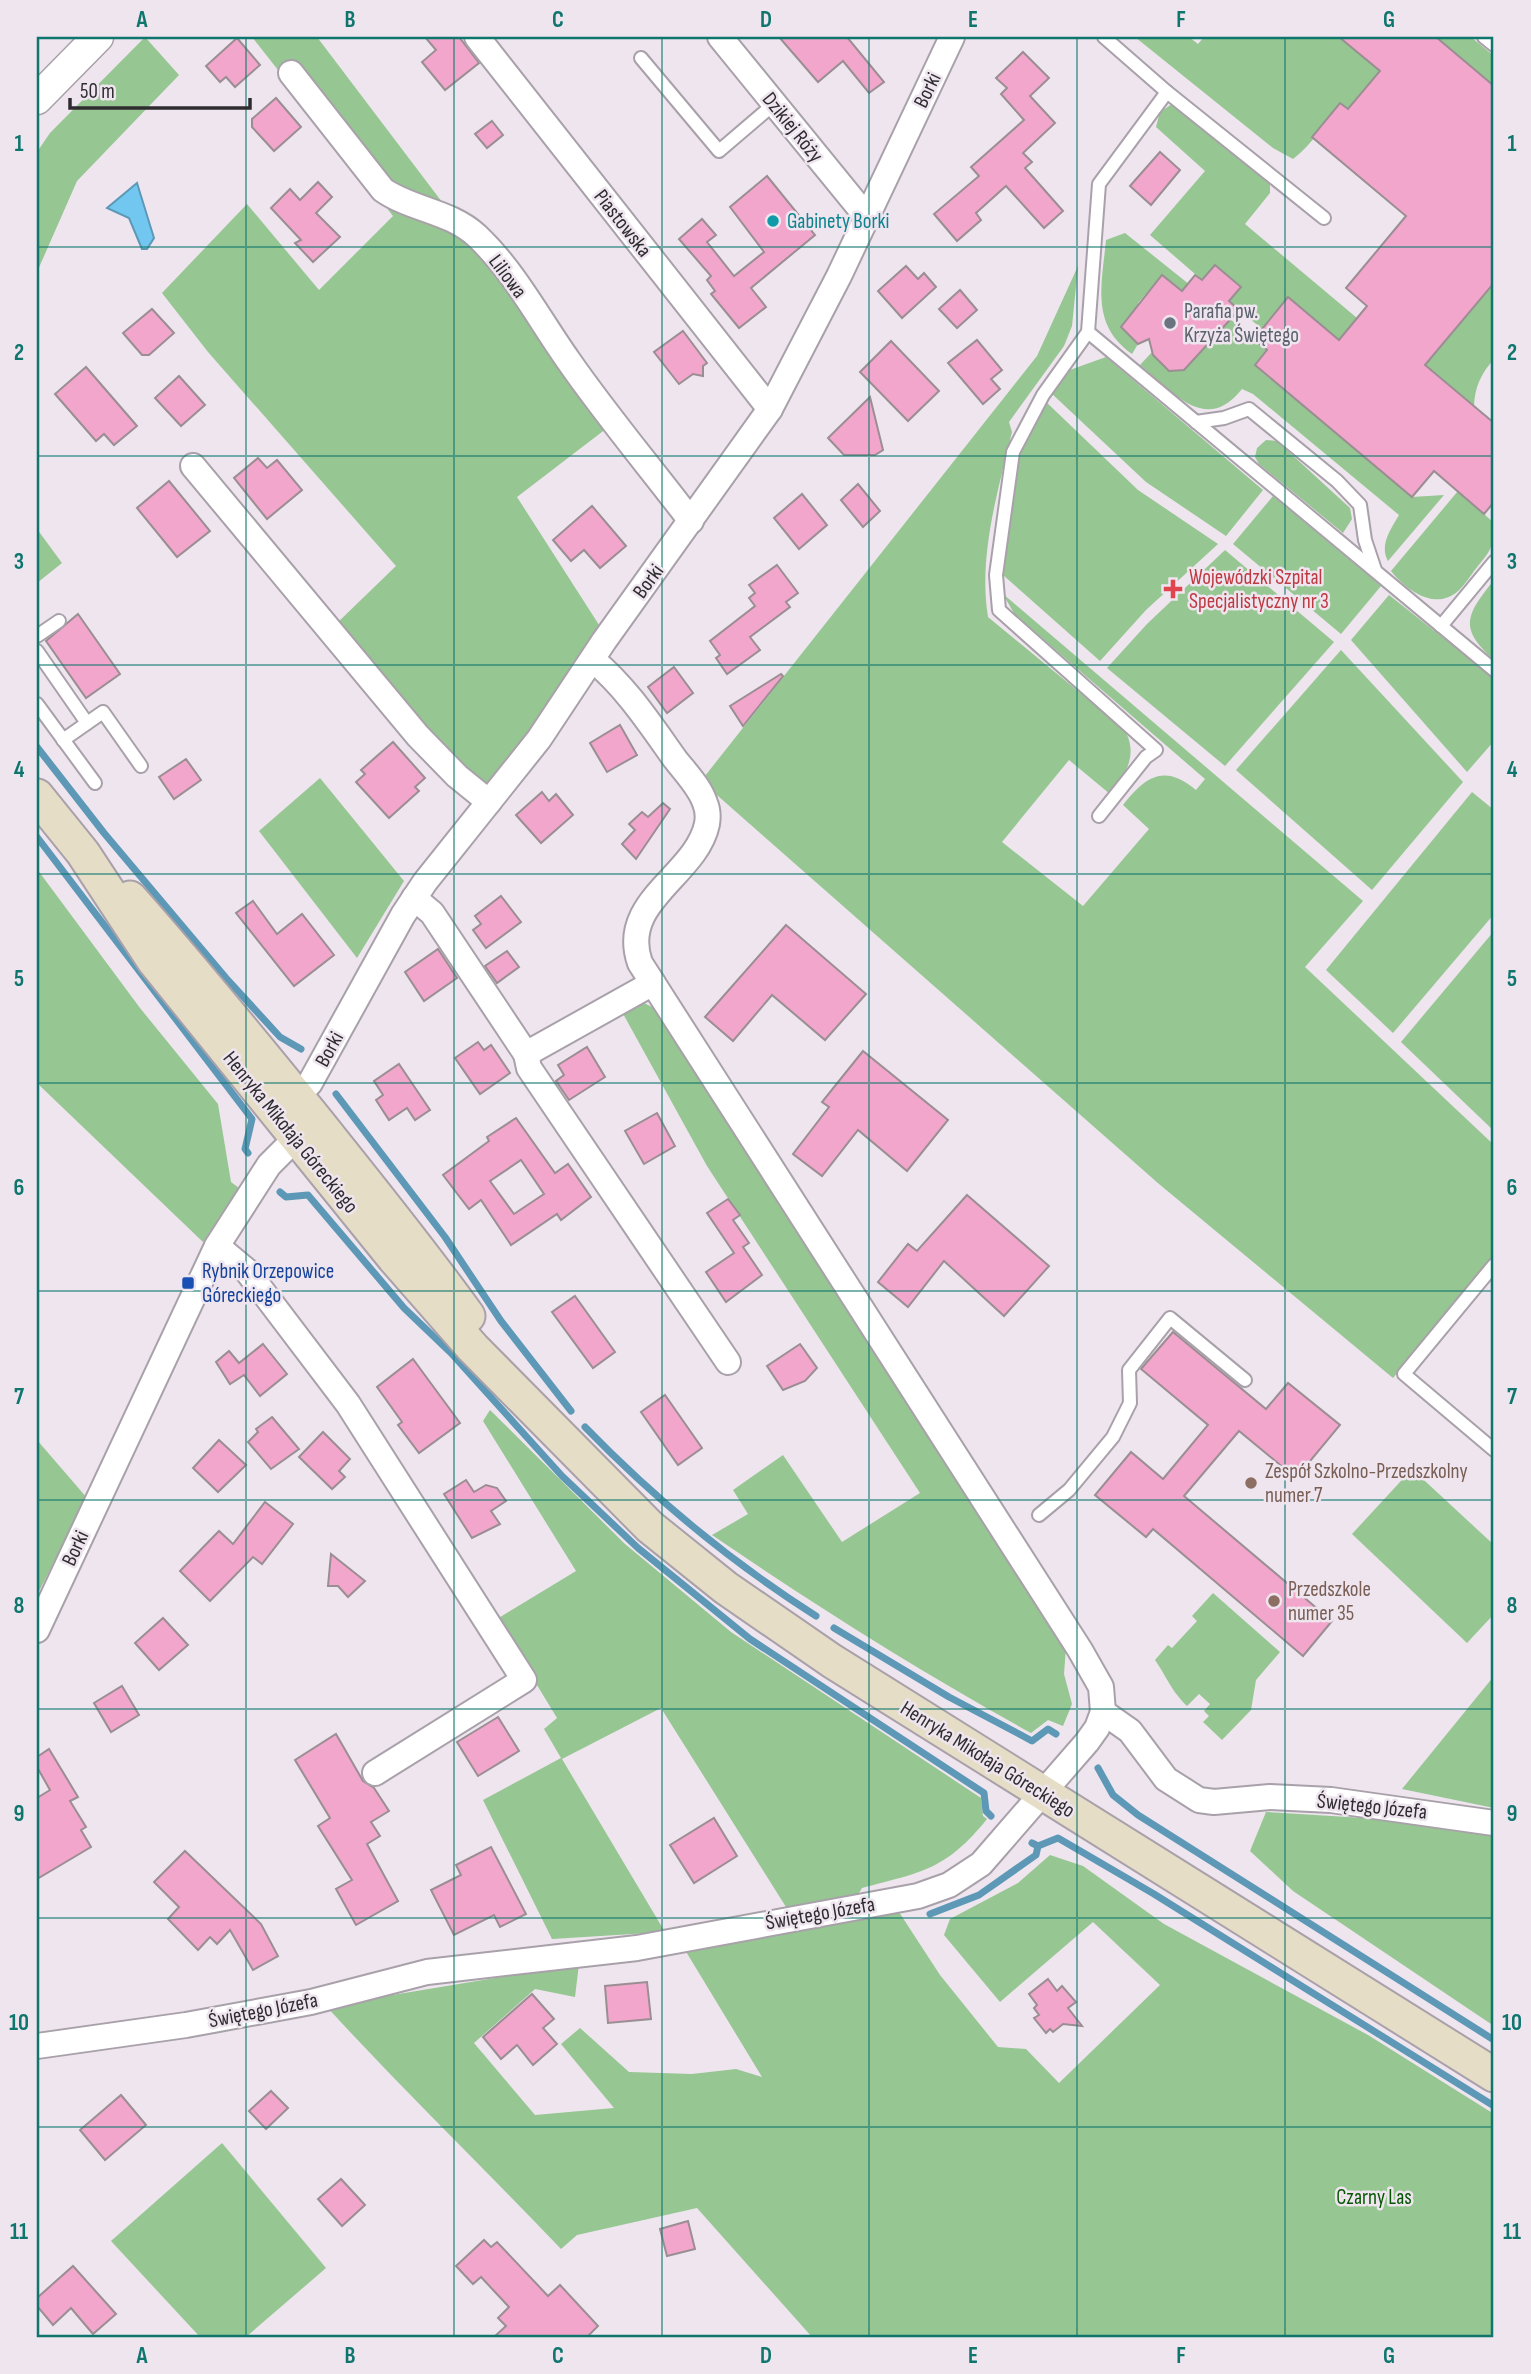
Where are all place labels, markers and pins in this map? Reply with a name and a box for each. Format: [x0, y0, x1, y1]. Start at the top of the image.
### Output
place label: Gabinety Borki [787, 209, 889, 234]
marker: Gabinety Borki [765, 213, 781, 229]
place label: Parafia pw. Krzyża Świętego [1184, 299, 1299, 348]
marker: Parafia pw. Krzyża Świętego [1162, 315, 1178, 331]
place label: Wojewódzki Szpital Specjalistyczny nr 3 [1189, 565, 1329, 614]
marker: Wojewódzki Szpital Specjalistyczny nr 3 [1163, 579, 1183, 599]
place label: Rybnik Orzepowice Góreckiego [202, 1259, 334, 1308]
marker: Rybnik Orzepowice Góreckiego [180, 1275, 196, 1291]
place label: Zespół Szkolno-Przedszkolny numer 7 [1265, 1459, 1468, 1508]
marker: Zespół Szkolno-Przedszkolny numer 7 [1243, 1475, 1259, 1491]
place label: Przedszkole numer 35 [1288, 1577, 1371, 1626]
marker: Przedszkole numer 35 [1266, 1593, 1282, 1609]

